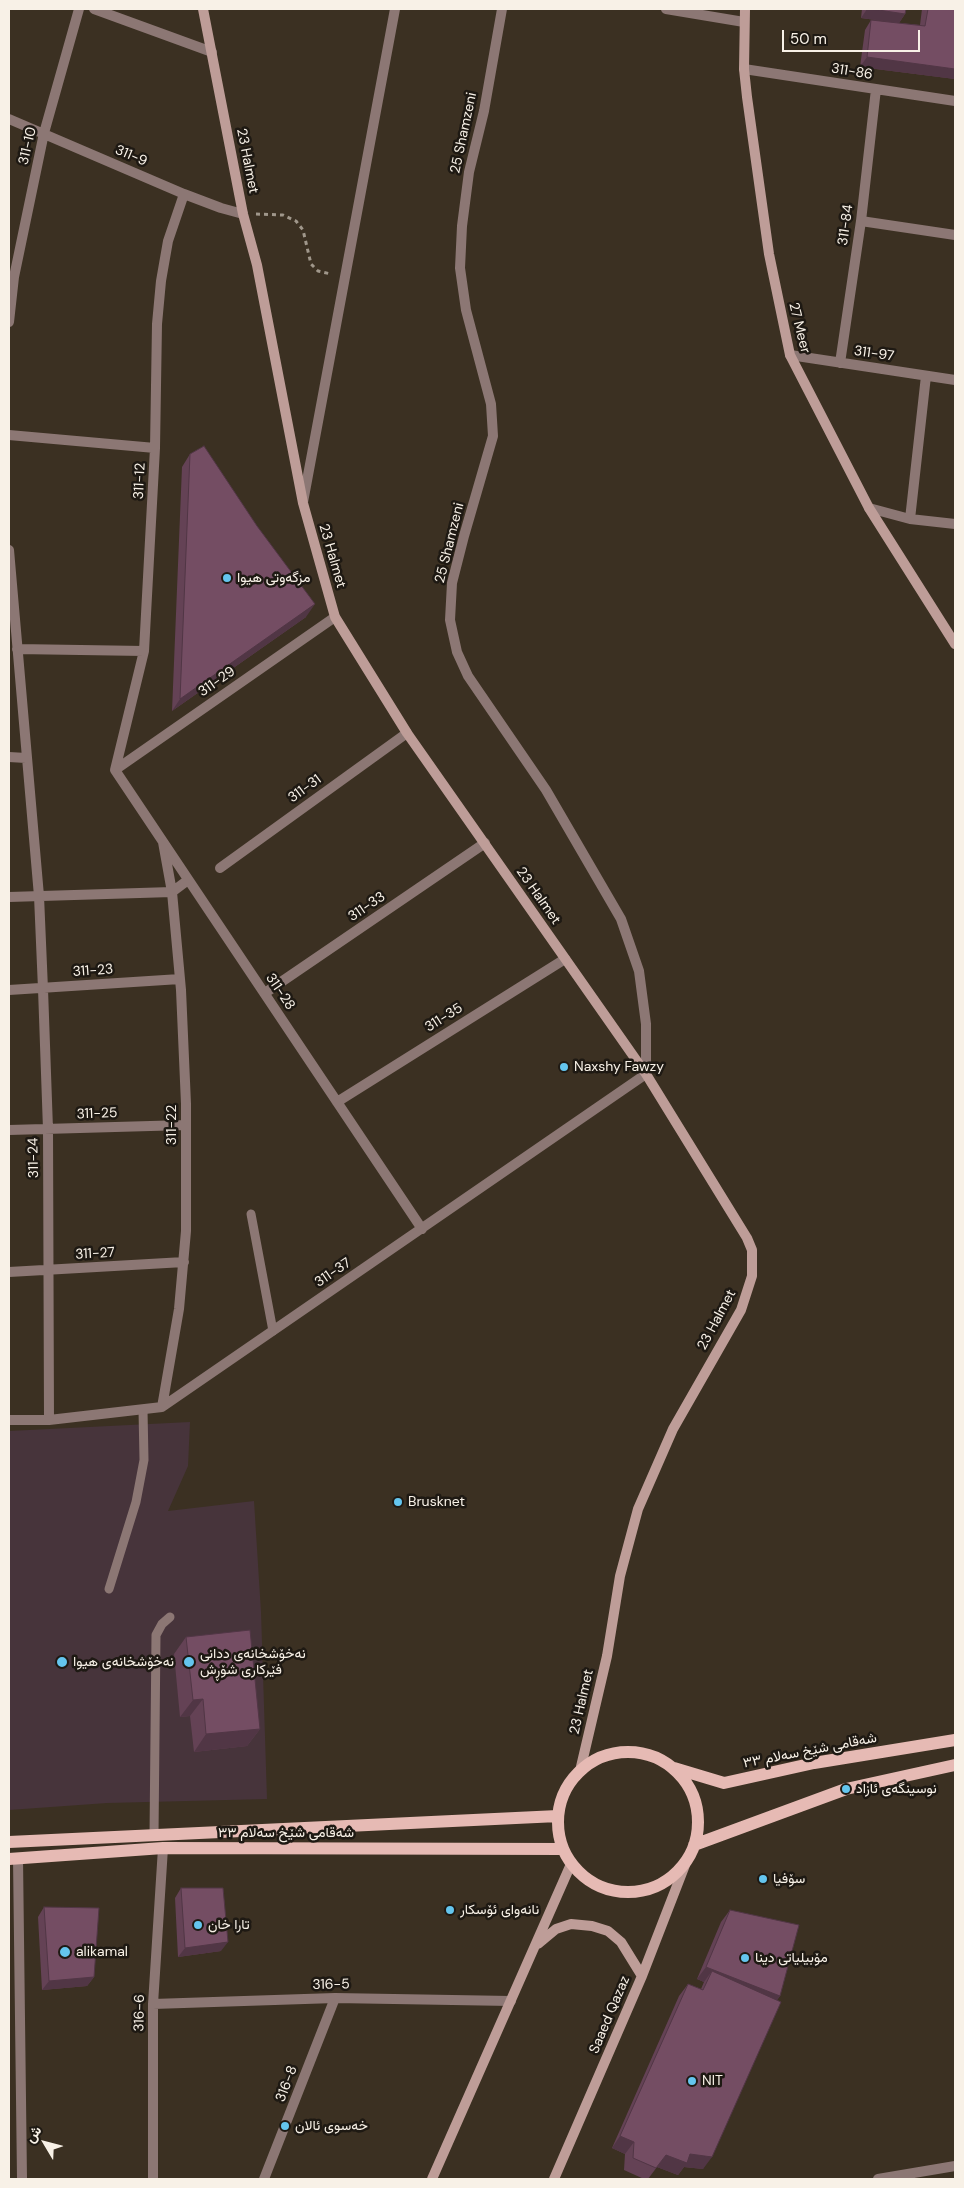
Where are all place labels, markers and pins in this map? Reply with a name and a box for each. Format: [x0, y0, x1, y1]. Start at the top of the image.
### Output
place label: مزگەوتی هیوا [237, 570, 310, 586]
marker: مزگەوتی هیوا [221, 572, 233, 584]
place label: Naxshy Fawzy [574, 1059, 664, 1075]
marker: Naxshy Fawzy [558, 1061, 570, 1073]
place label: Brusknet [408, 1494, 465, 1510]
marker: Brusknet [392, 1496, 404, 1508]
place label: نەخۆشخانەی ددانی فێرکاری شۆڕش [200, 1646, 306, 1678]
place label: نەخۆشخانەی هیوا [73, 1654, 174, 1670]
marker: نەخۆشخانەی هیوا [55, 1655, 69, 1669]
marker: نەخۆشخانەی ددانی فێرکاری شۆڕش [182, 1655, 196, 1669]
place label: نوسینگەی ئازاد [856, 1781, 937, 1797]
marker: نوسینگەی ئازاد [840, 1783, 852, 1795]
place label: سۆفیا [773, 1871, 805, 1887]
marker: سۆفیا [757, 1873, 769, 1885]
place label: نانەوای ئۆسکار [460, 1902, 539, 1918]
marker: نانەوای ئۆسکار [444, 1904, 456, 1916]
place label: تارا خان [208, 1917, 250, 1933]
marker: تارا خان [192, 1919, 204, 1931]
place label: alikamal [76, 1944, 128, 1960]
marker: alikamal [58, 1945, 72, 1959]
place label: مۆبیلیاتی دینا [755, 1950, 828, 1966]
marker: مۆبیلیاتی دینا [739, 1952, 751, 1964]
place label: NIT [702, 2073, 723, 2089]
marker: NIT [686, 2075, 698, 2087]
place label: خەسوی ئالان [295, 2118, 368, 2134]
marker: خەسوی ئالان [279, 2120, 291, 2132]

